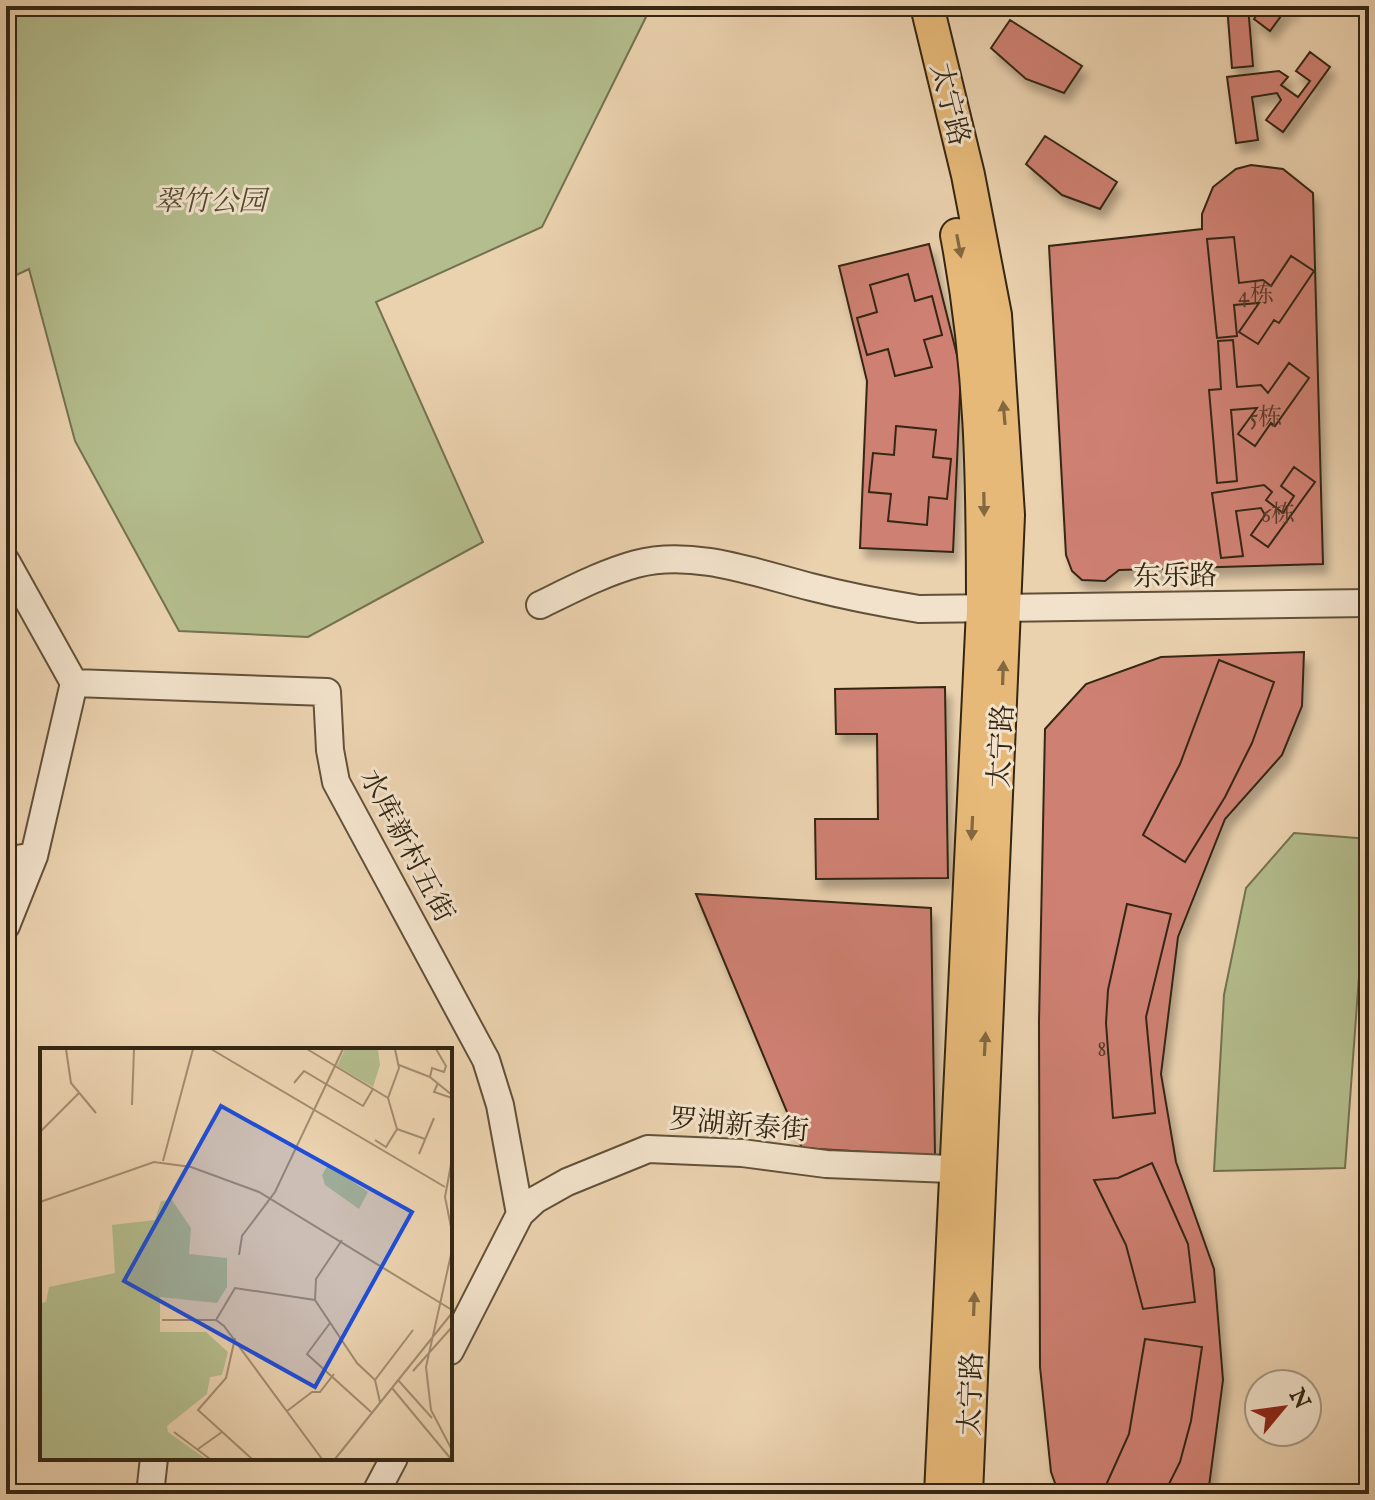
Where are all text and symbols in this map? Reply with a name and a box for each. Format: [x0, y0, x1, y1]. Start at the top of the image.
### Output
street label: 太宁路 [921, 60, 976, 150]
park label: 翠竹公园 [154, 185, 270, 220]
one-way arrow [954, 234, 966, 259]
house number: 4栋 [1238, 280, 1274, 311]
one-way arrow [997, 400, 1010, 425]
house number: 5栋 [1250, 403, 1282, 434]
one-way arrow [978, 492, 990, 517]
house number: 6栋 [1261, 500, 1295, 531]
street label: 东乐路 [1133, 559, 1217, 596]
one-way arrow [997, 660, 1010, 685]
street label: 太宁路 [983, 703, 1022, 789]
street label: 水库新村五街 [351, 764, 461, 929]
one-way arrow [965, 816, 978, 841]
one-way arrow [979, 1031, 992, 1056]
house number: 8 [1097, 1034, 1107, 1065]
inset map [40, 1048, 452, 1460]
street label: 罗湖新泰街 [668, 1103, 810, 1150]
one-way arrow [967, 1291, 980, 1316]
street label: 太宁路 [954, 1351, 991, 1437]
north arrow [1243, 1368, 1323, 1448]
text: N [1281, 1383, 1316, 1414]

